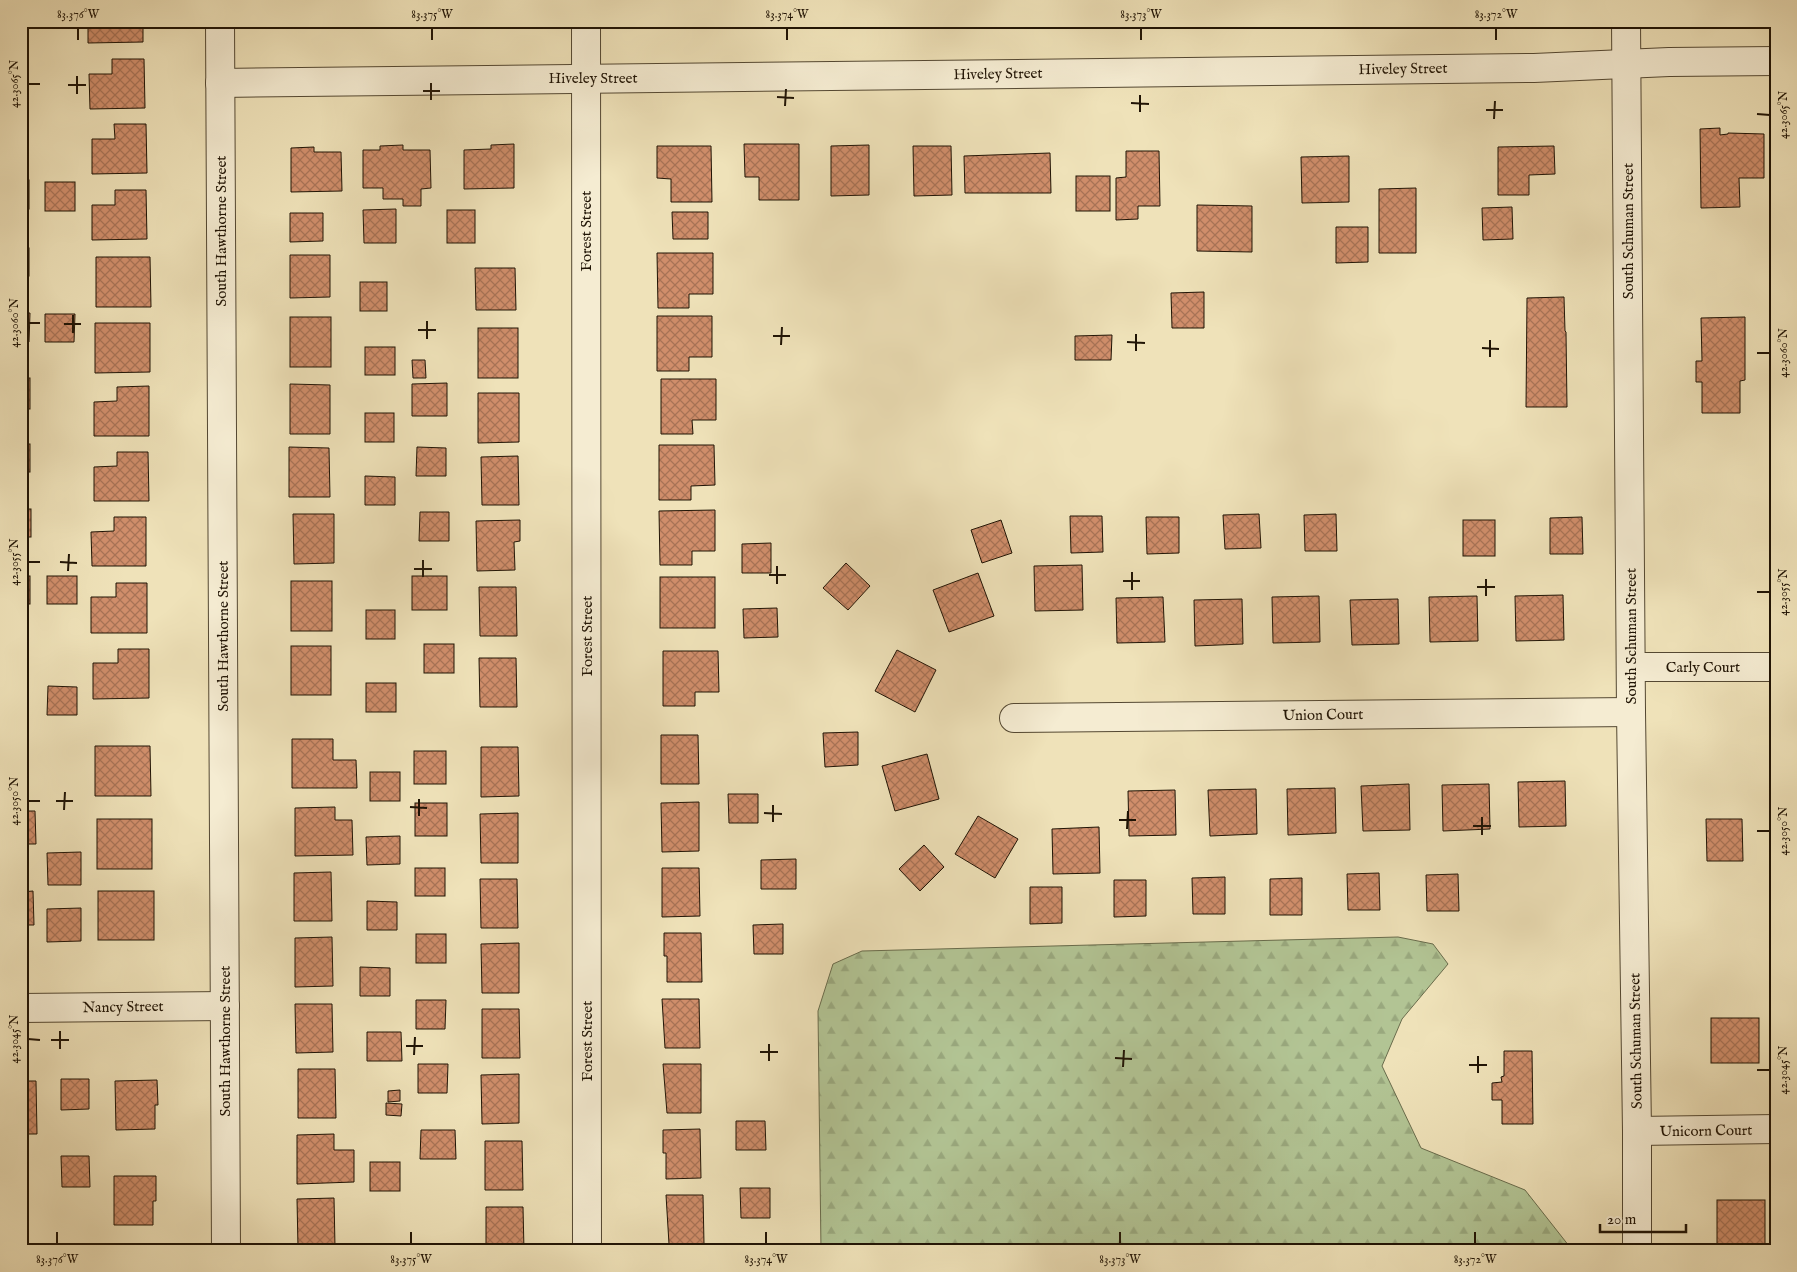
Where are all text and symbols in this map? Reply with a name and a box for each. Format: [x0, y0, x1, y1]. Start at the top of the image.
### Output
text: 83.376°W [57, 7, 100, 22]
text: 83.375°W [411, 7, 453, 22]
text: 83.374°W [766, 7, 809, 22]
text: 83.373°W [1120, 7, 1162, 22]
text: 83.372°W [1475, 7, 1518, 22]
text: 42.3065°N [7, 59, 22, 108]
street label: Hiveley Street [1358, 59, 1448, 79]
street label: Hiveley Street [953, 64, 1043, 84]
street label: Hiveley Street [548, 69, 638, 88]
text: 42.3065°N [1776, 90, 1791, 139]
street label: South Hawthorne Street [212, 156, 231, 306]
street label: South Schuman Street [1619, 163, 1638, 299]
street label: Forest Street [577, 191, 596, 271]
text: 42.3060°N [7, 298, 22, 348]
text: 42.3060°N [1776, 328, 1791, 378]
text: 42.3055°N [7, 538, 22, 586]
street label: South Hawthorne Street [214, 561, 233, 711]
street label: South Schuman Street [1622, 568, 1641, 704]
text: 42.3055°N [1776, 568, 1791, 616]
street label: Forest Street [578, 596, 597, 676]
street label: Carly Court [1666, 658, 1740, 677]
street label: Union Court [1282, 705, 1364, 725]
text: 42.3050°N [7, 776, 22, 825]
text: 42.3050°N [1776, 806, 1791, 855]
street label: South Hawthorne Street [216, 966, 235, 1116]
street label: South Schuman Street [1625, 973, 1647, 1109]
street label: Nancy Street [82, 997, 164, 1017]
street label: Forest Street [578, 1001, 597, 1081]
text: 42.3045°N [7, 1014, 22, 1063]
text: 42.3045°N [1776, 1045, 1791, 1094]
street label: Unicorn Court [1659, 1121, 1753, 1141]
scale bar [1600, 1202, 1686, 1234]
text: 20 m [1607, 1210, 1637, 1229]
text: 83.376°W [36, 1252, 79, 1267]
text: 83.375°W [390, 1252, 432, 1267]
text: 83.374°W [745, 1252, 788, 1267]
text: 83.373°W [1099, 1252, 1141, 1267]
text: 83.372°W [1454, 1252, 1497, 1267]

